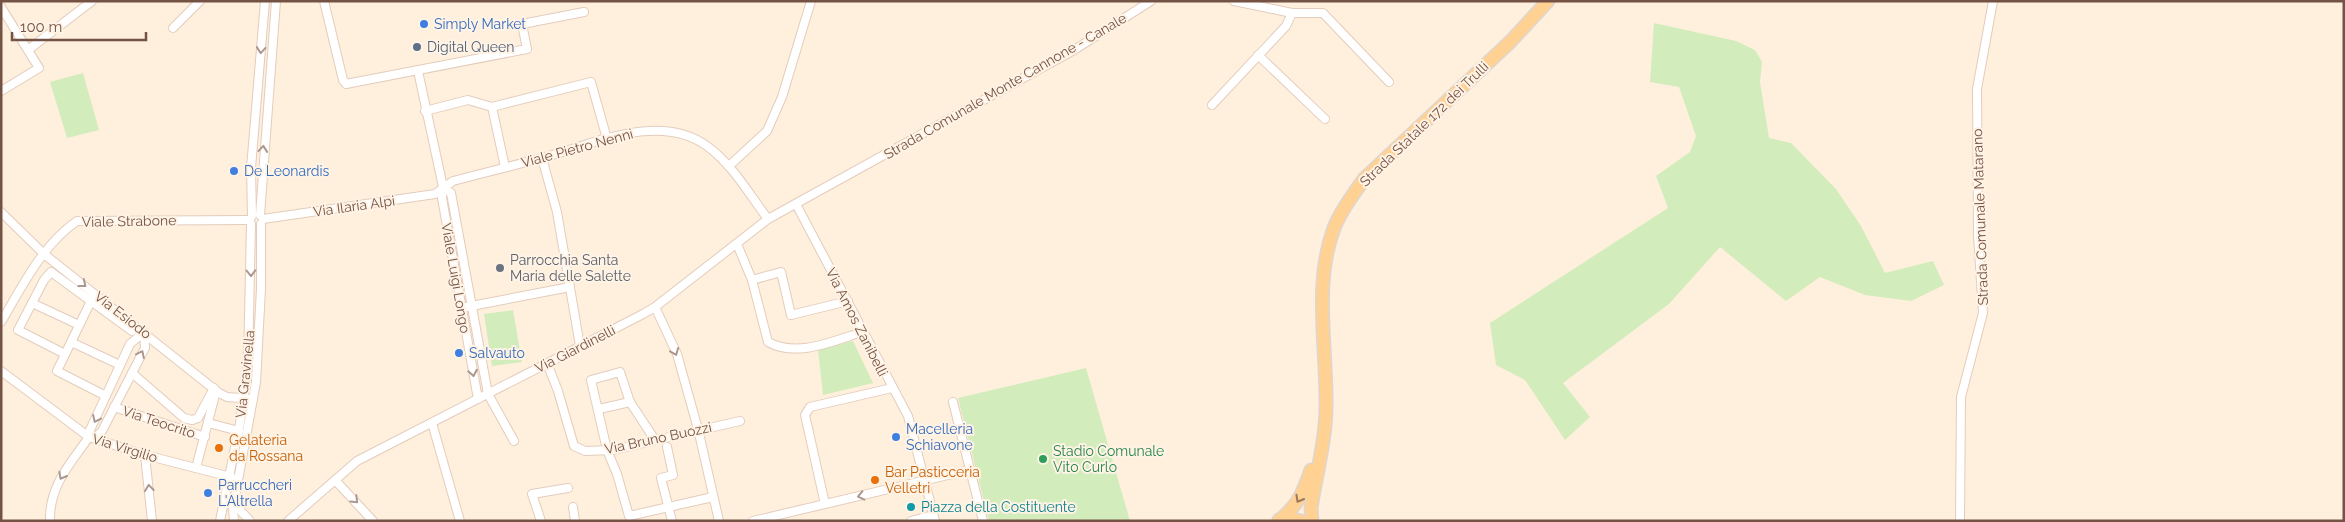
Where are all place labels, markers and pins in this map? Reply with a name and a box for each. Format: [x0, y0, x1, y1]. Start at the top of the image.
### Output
place label: Simply Market [434, 16, 526, 32]
marker: Simply Market [418, 18, 430, 30]
place label: Digital Queen [427, 39, 514, 55]
marker: Digital Queen [411, 41, 423, 53]
place label: De Leonardis [244, 163, 330, 179]
marker: De Leonardis [228, 165, 240, 177]
place label: Parrocchia Santa Maria delle Salette [510, 252, 631, 284]
marker: Parrocchia Santa Maria delle Salette [494, 262, 506, 274]
place label: Salvauto [469, 345, 525, 361]
marker: Salvauto [453, 347, 465, 359]
place label: Macelleria Schiavone [906, 421, 973, 453]
marker: Macelleria Schiavone [890, 431, 902, 443]
place label: Gelateria da Rossana [229, 432, 303, 464]
marker: Gelateria da Rossana [213, 442, 225, 454]
place label: Stadio Comunale Vito Curlo [1053, 443, 1164, 475]
marker: Stadio Comunale Vito Curlo [1037, 453, 1049, 465]
place label: Bar Pasticceria Velletri [885, 464, 980, 496]
marker: Bar Pasticceria Velletri [869, 474, 881, 486]
place label: Parruccheri L'Altrella [218, 477, 292, 509]
marker: Parruccheri L'Altrella [202, 487, 214, 499]
place label: Piazza della Costituente [921, 499, 1076, 515]
marker: Piazza della Costituente [905, 501, 917, 513]

